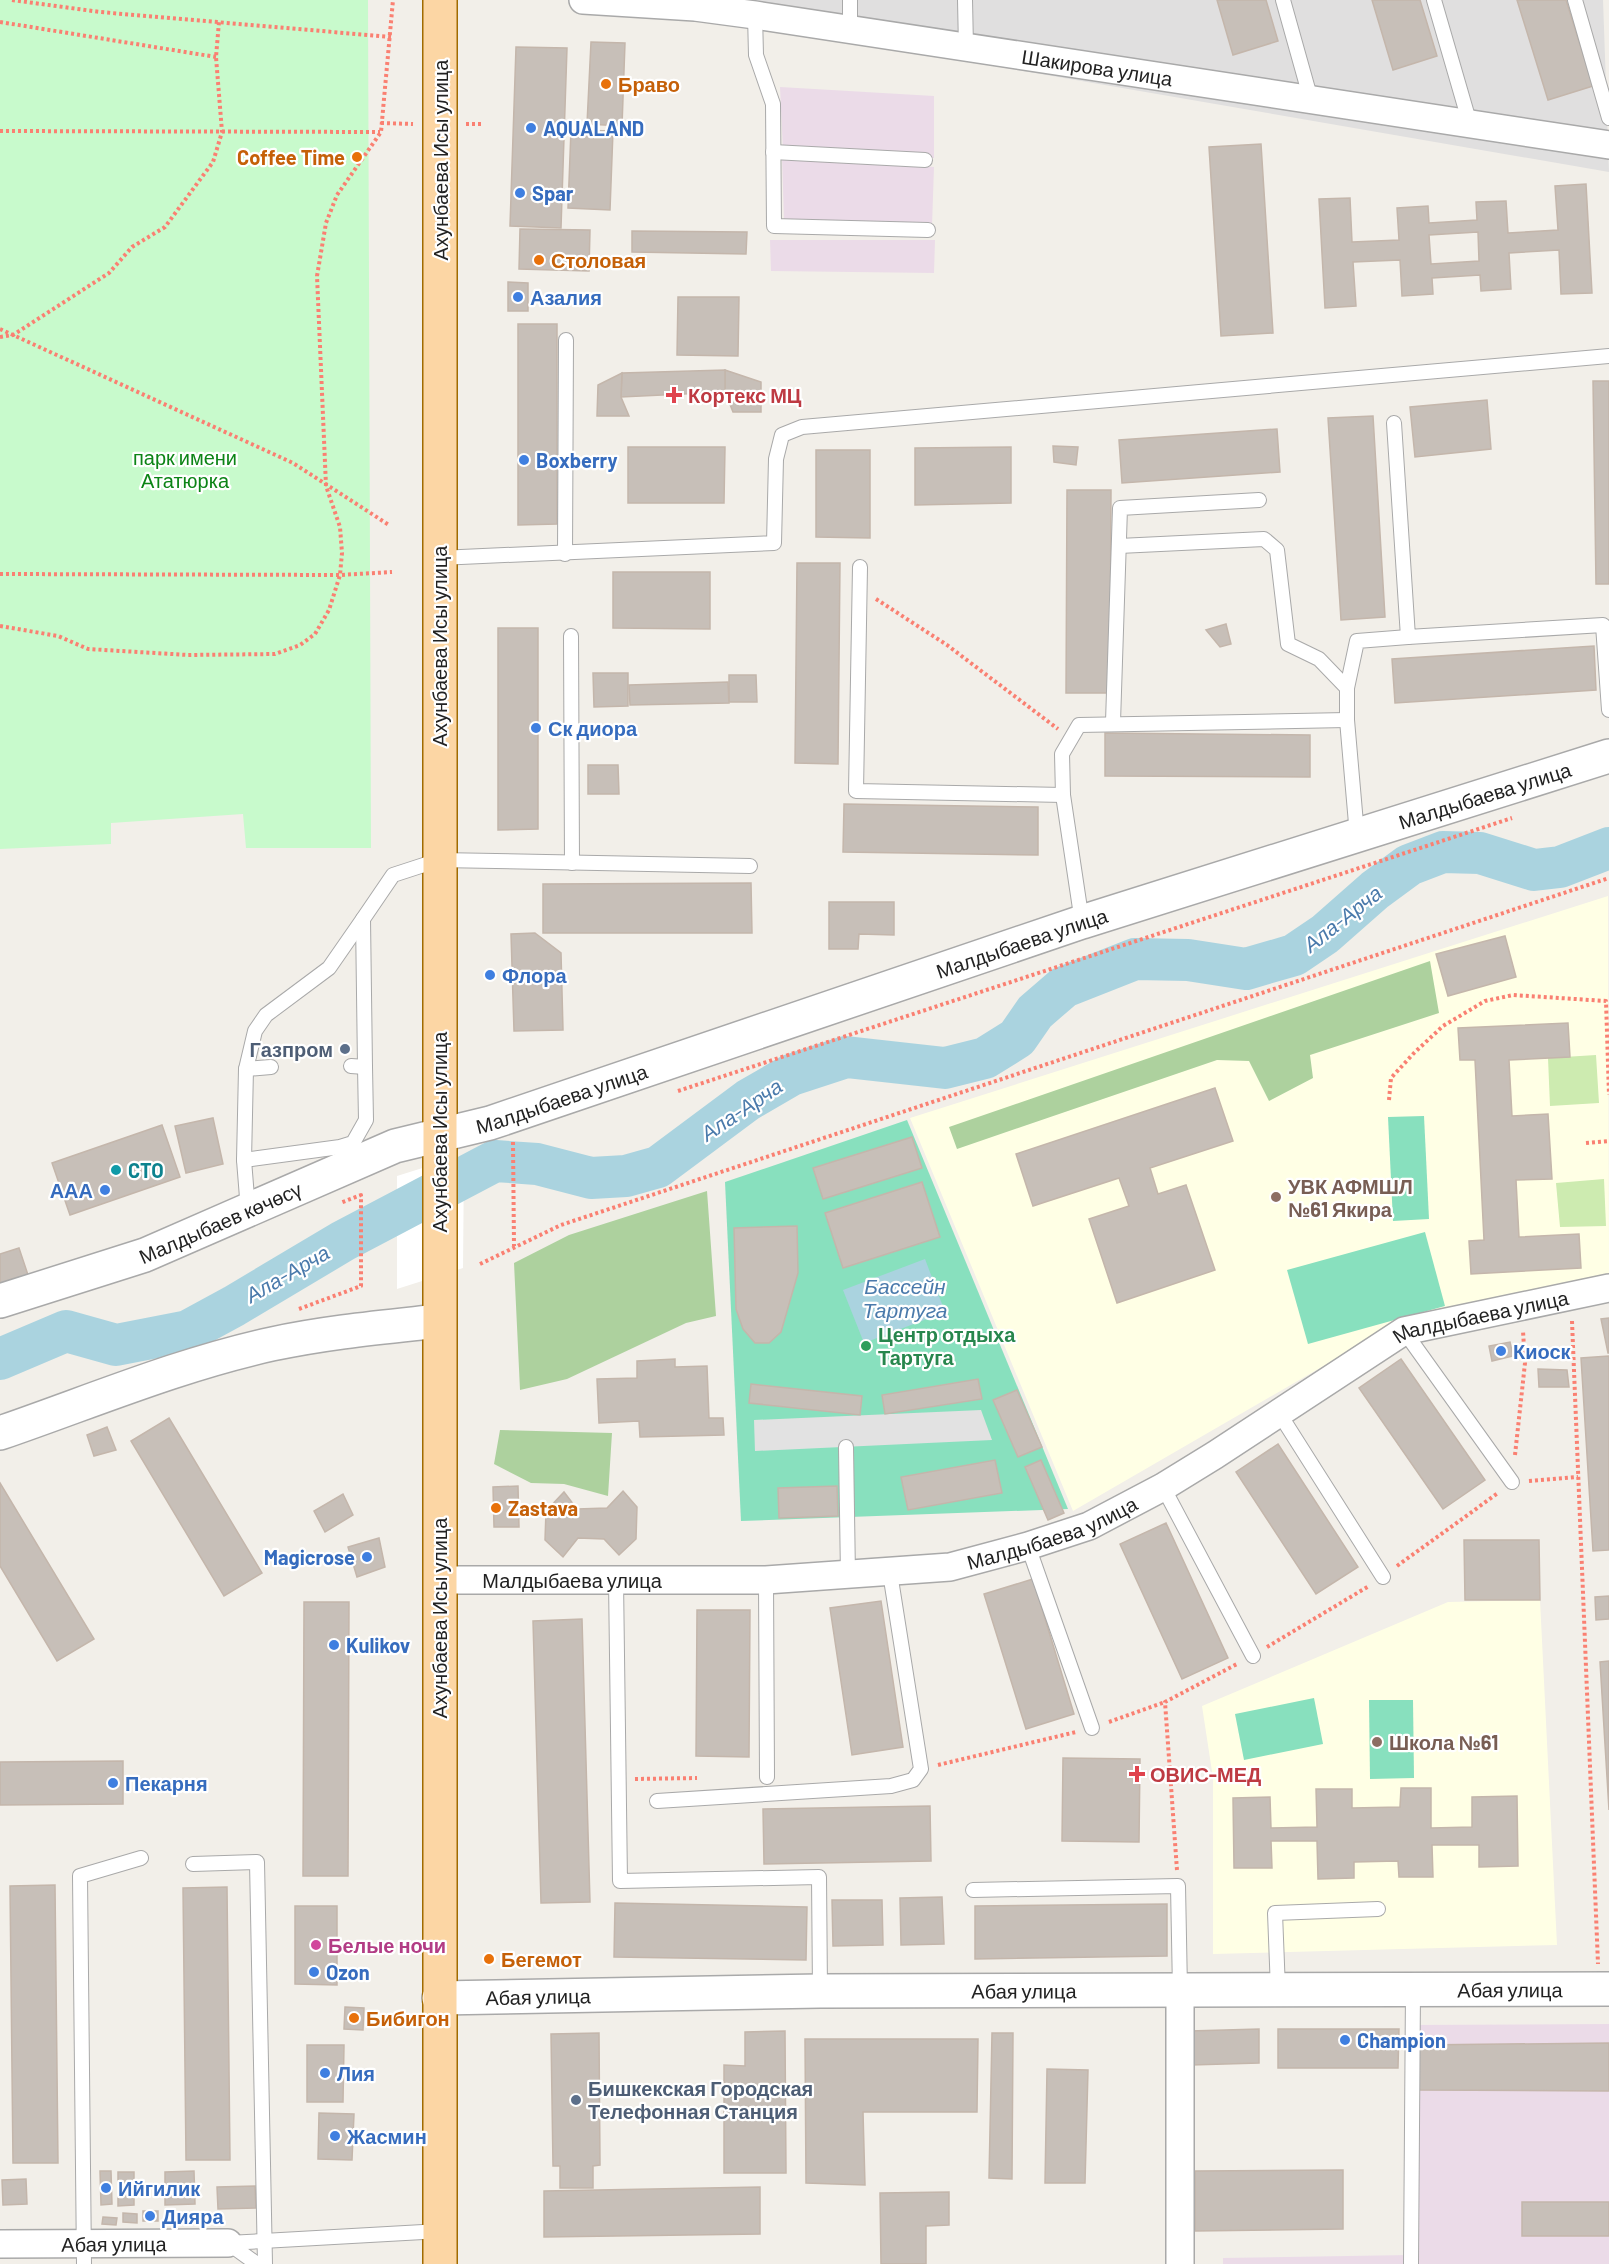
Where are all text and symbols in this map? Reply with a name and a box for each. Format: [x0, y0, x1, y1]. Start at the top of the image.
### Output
street label: Шакирова улица [1020, 44, 1175, 91]
street label: Ахунбаева Исы улица [428, 59, 452, 260]
place label: Браво [618, 72, 680, 96]
marker: Браво [599, 77, 613, 91]
place label: AQUALAND [543, 116, 644, 140]
marker: AQUALAND [524, 121, 538, 135]
place label: Coffee Time [237, 145, 345, 169]
marker: Coffee Time [350, 150, 364, 164]
place label: Spar [532, 181, 574, 205]
marker: Spar [513, 186, 527, 200]
place label: Столовая [551, 248, 646, 272]
marker: Столовая [532, 253, 546, 267]
place label: Азалия [530, 285, 602, 309]
marker: Азалия [511, 290, 525, 304]
place label: Кортекс МЦ [688, 383, 802, 407]
marker: Кортекс МЦ [665, 386, 683, 404]
park label: парк имени Ататюрка [133, 445, 237, 492]
place label: Boxberry [536, 448, 618, 472]
marker: Boxberry [517, 453, 531, 467]
street label: Ахунбаева Исы улица [427, 545, 451, 746]
place label: Ск диора [548, 716, 638, 740]
marker: Ск диора [529, 721, 543, 735]
street label: Малдыбаева улица [1395, 756, 1575, 834]
water label: Ала-Арча [1296, 880, 1386, 958]
street label: Малдыбаева улица [933, 902, 1111, 983]
place label: Флора [502, 963, 567, 987]
marker: Флора [483, 968, 497, 982]
street label: Ахунбаева Исы улица [427, 1031, 451, 1232]
place label: Газпром [250, 1037, 333, 1061]
marker: Газпром [338, 1042, 352, 1056]
street label: Малдыбаева улица [473, 1058, 651, 1138]
water label: Ала-Арча [694, 1073, 786, 1146]
place label: CTO [128, 1158, 164, 1182]
marker: CTO [109, 1163, 123, 1177]
place label: УВК АФМШЛ №61 Якира [1288, 1174, 1413, 1221]
street label: Малдыбаев көчөсү [135, 1176, 305, 1268]
place label: ААА [50, 1178, 93, 1202]
marker: ААА [98, 1183, 112, 1197]
marker: УВК АФМШЛ №61 Якира [1269, 1190, 1283, 1204]
water label: Ала-Арча [239, 1239, 333, 1308]
water label: Бассейн Тартуга [862, 1273, 948, 1322]
street label: Малдыбаева улица [1387, 1285, 1571, 1348]
place label: Центр отдыха Тартуга [878, 1322, 1016, 1369]
marker: Центр отдыха Тартуга [859, 1339, 873, 1353]
place label: Киоск [1513, 1339, 1572, 1363]
marker: Киоск [1494, 1344, 1508, 1358]
street label: Малдыбаева улица [964, 1491, 1142, 1574]
place label: Zastava [508, 1496, 578, 1520]
marker: Zastava [489, 1501, 503, 1515]
street label: Ахунбаева Исы улица [427, 1517, 451, 1718]
place label: Magicrose [264, 1545, 355, 1569]
marker: Magicrose [360, 1550, 374, 1564]
street label: Малдыбаева улица [482, 1568, 663, 1592]
place label: Kulikov [346, 1633, 410, 1657]
marker: Kulikov [327, 1638, 341, 1652]
place label: Школа №61 [1389, 1730, 1498, 1754]
marker: Школа №61 [1370, 1735, 1384, 1749]
place label: ОВИС-МЕД [1150, 1762, 1261, 1786]
marker: ОВИС-МЕД [1128, 1765, 1146, 1783]
place label: Пекарня [125, 1771, 208, 1795]
marker: Пекарня [106, 1776, 120, 1790]
place label: Белые ночи [328, 1933, 446, 1957]
marker: Белые ночи [309, 1938, 323, 1952]
place label: Бегемот [501, 1947, 582, 1971]
marker: Бегемот [482, 1952, 496, 1966]
place label: Ozon [326, 1960, 370, 1984]
marker: Ozon [307, 1965, 321, 1979]
street label: Абая улица [1457, 1977, 1563, 2001]
street label: Абая улица [971, 1978, 1077, 2003]
street label: Абая улица [485, 1983, 592, 2009]
place label: Бибигон [366, 2006, 450, 2030]
marker: Бибигон [347, 2011, 361, 2025]
place label: Champion [1357, 2028, 1446, 2052]
marker: Champion [1338, 2033, 1352, 2047]
place label: Лия [337, 2061, 375, 2085]
marker: Лия [318, 2066, 332, 2080]
place label: Бишкекская Городская Телефонная Станция [588, 2076, 813, 2123]
marker: Бишкекская Городская Телефонная Станция [569, 2093, 583, 2107]
place label: Жасмин [346, 2124, 427, 2148]
marker: Жасмин [328, 2129, 342, 2143]
place label: Ийгилик [118, 2176, 201, 2200]
marker: Ийгилик [99, 2181, 113, 2195]
place label: Дияра [162, 2204, 224, 2228]
marker: Дияра [143, 2209, 157, 2223]
street label: Абая улица [61, 2231, 168, 2256]

